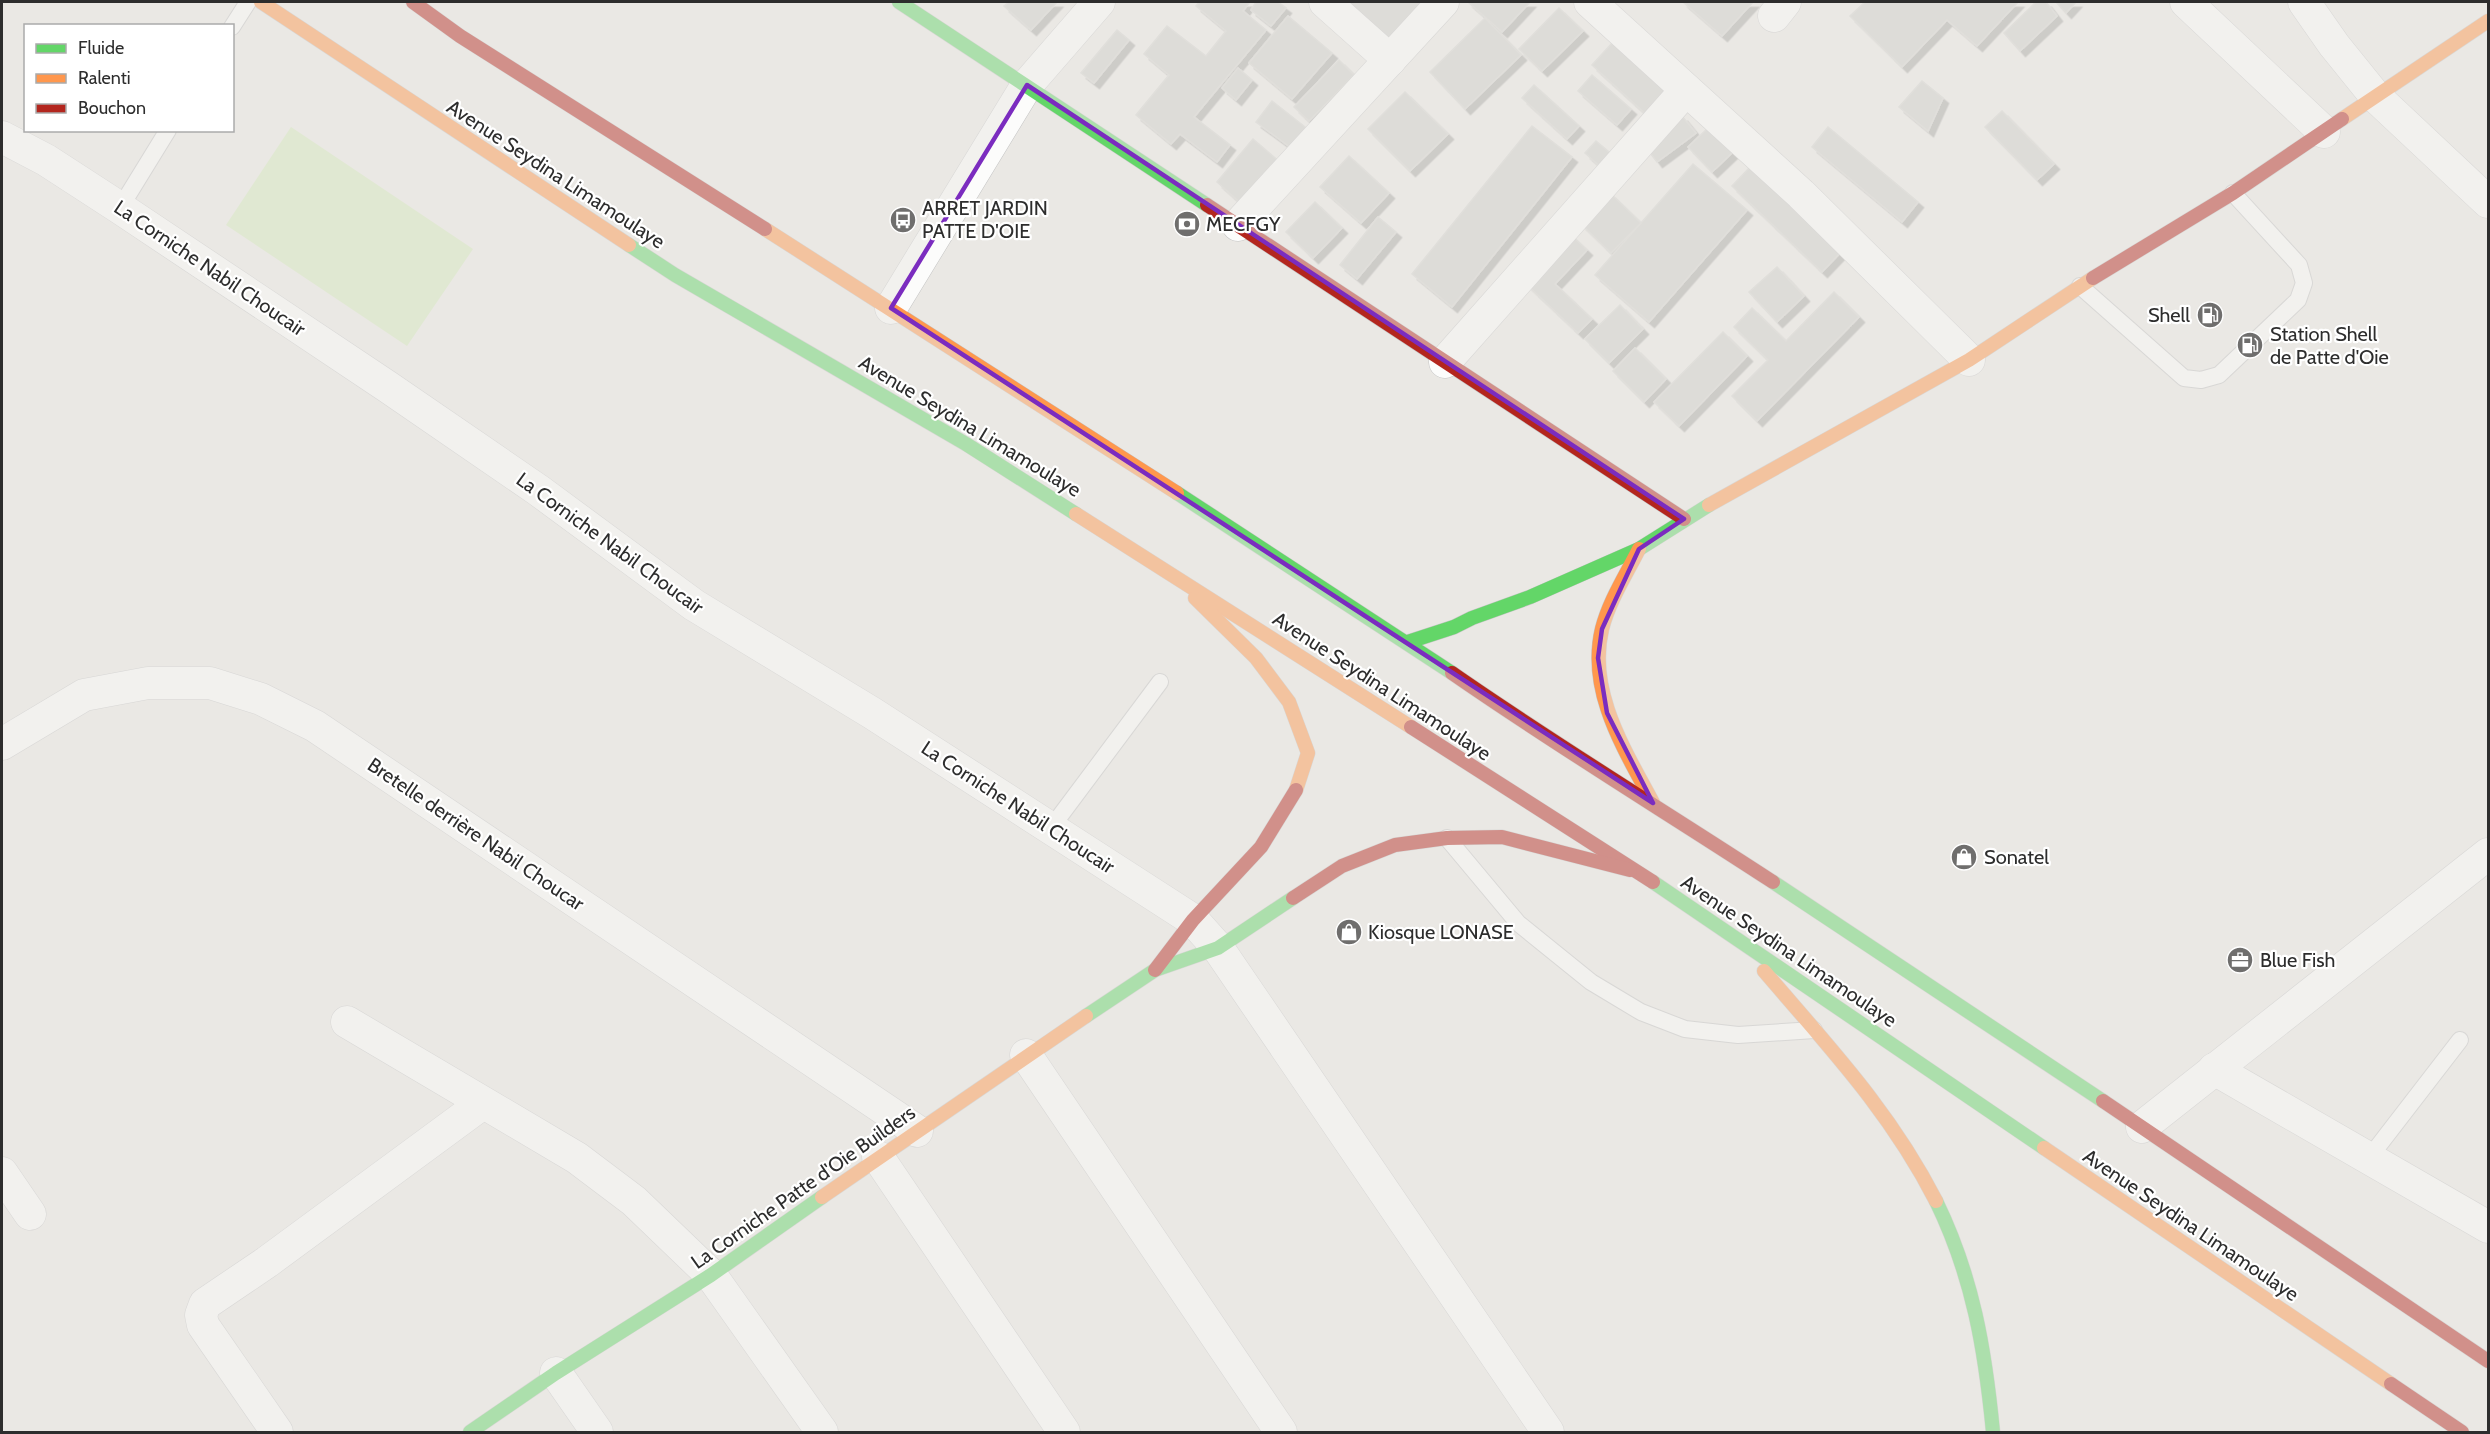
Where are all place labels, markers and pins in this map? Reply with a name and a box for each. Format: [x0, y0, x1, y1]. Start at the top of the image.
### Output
place label: ARRET JARDIN PATTE D'OIE [922, 196, 1048, 243]
bus stop icon: ARRET JARDIN PATTE D'OIE [888, 205, 918, 235]
bank icon: MECFGY [1172, 209, 1202, 239]
place label: MECFGY [1206, 212, 1281, 236]
fuel station icon: Shell [2195, 300, 2225, 330]
place label: Shell [2148, 303, 2190, 327]
place label: Station Shell de Patte d'Oie [2270, 322, 2389, 369]
fuel station icon: Station Shell de Patte d'Oie [2235, 330, 2265, 360]
shop icon: Sonatel [1949, 842, 1979, 872]
place label: Sonatel [1984, 845, 2049, 869]
shop icon: Kiosque LONASE [1334, 917, 1364, 947]
place label: Kiosque LONASE [1368, 920, 1514, 944]
office icon: Blue Fish [2225, 945, 2255, 975]
place label: Blue Fish [2260, 948, 2335, 972]

